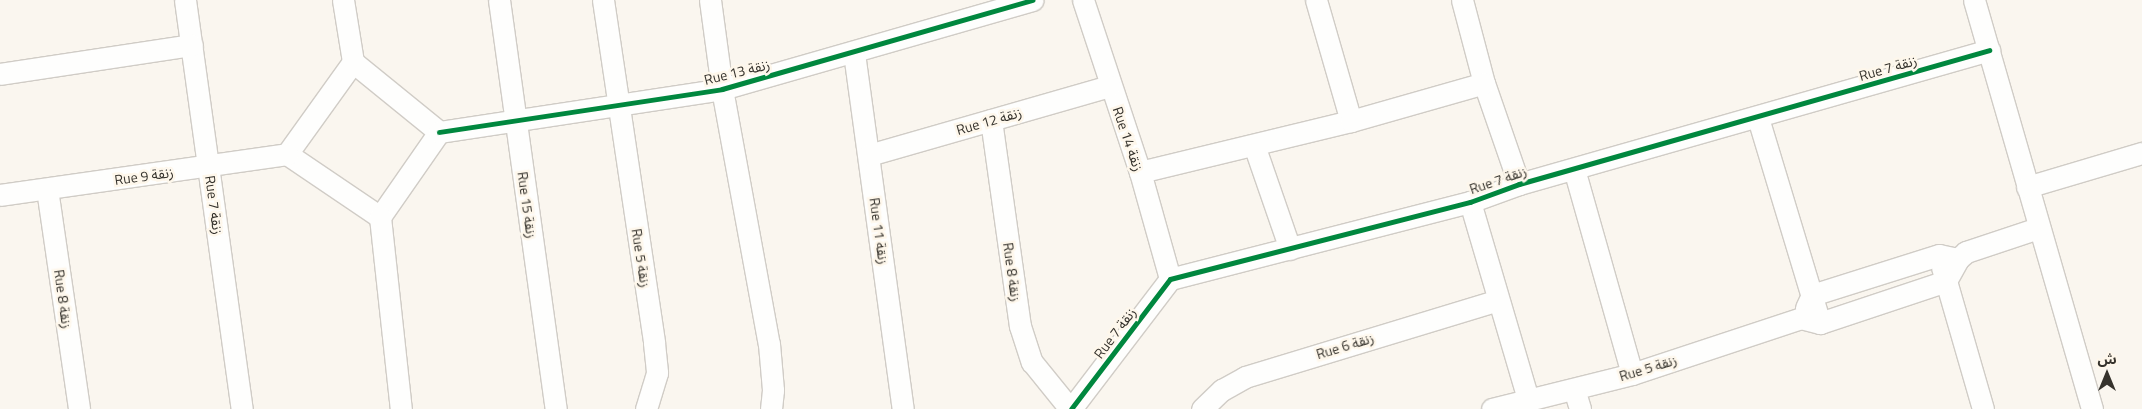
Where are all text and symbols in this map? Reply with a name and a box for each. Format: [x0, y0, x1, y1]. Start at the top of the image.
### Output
street label: Rue 7 زنقة [1857, 52, 1919, 84]
street label: Rue 13 زنقة [702, 56, 772, 88]
street label: Rue 12 زنقة [954, 104, 1024, 138]
street label: Rue 14 زنقة [1109, 105, 1147, 173]
street label: Rue 7 زنقة [1467, 162, 1529, 198]
street label: Rue 9 زنقة [113, 164, 175, 188]
street label: Rue 15 زنقة [514, 171, 540, 239]
street label: Rue 7 زنقة [202, 174, 226, 236]
street label: Rue 11 زنقة [866, 197, 892, 265]
street label: Rue 5 زنقة [628, 227, 654, 289]
street label: Rue 8 زنقة [1000, 241, 1024, 303]
street label: Rue 8 زنقة [51, 268, 75, 330]
street label: Rue 7 زنقة [1090, 304, 1140, 362]
street label: Rue 6 زنقة [1314, 329, 1376, 363]
text: ش [2097, 348, 2117, 369]
north arrow [2082, 349, 2132, 399]
street label: Rue 5 زنقة [1617, 351, 1679, 385]

